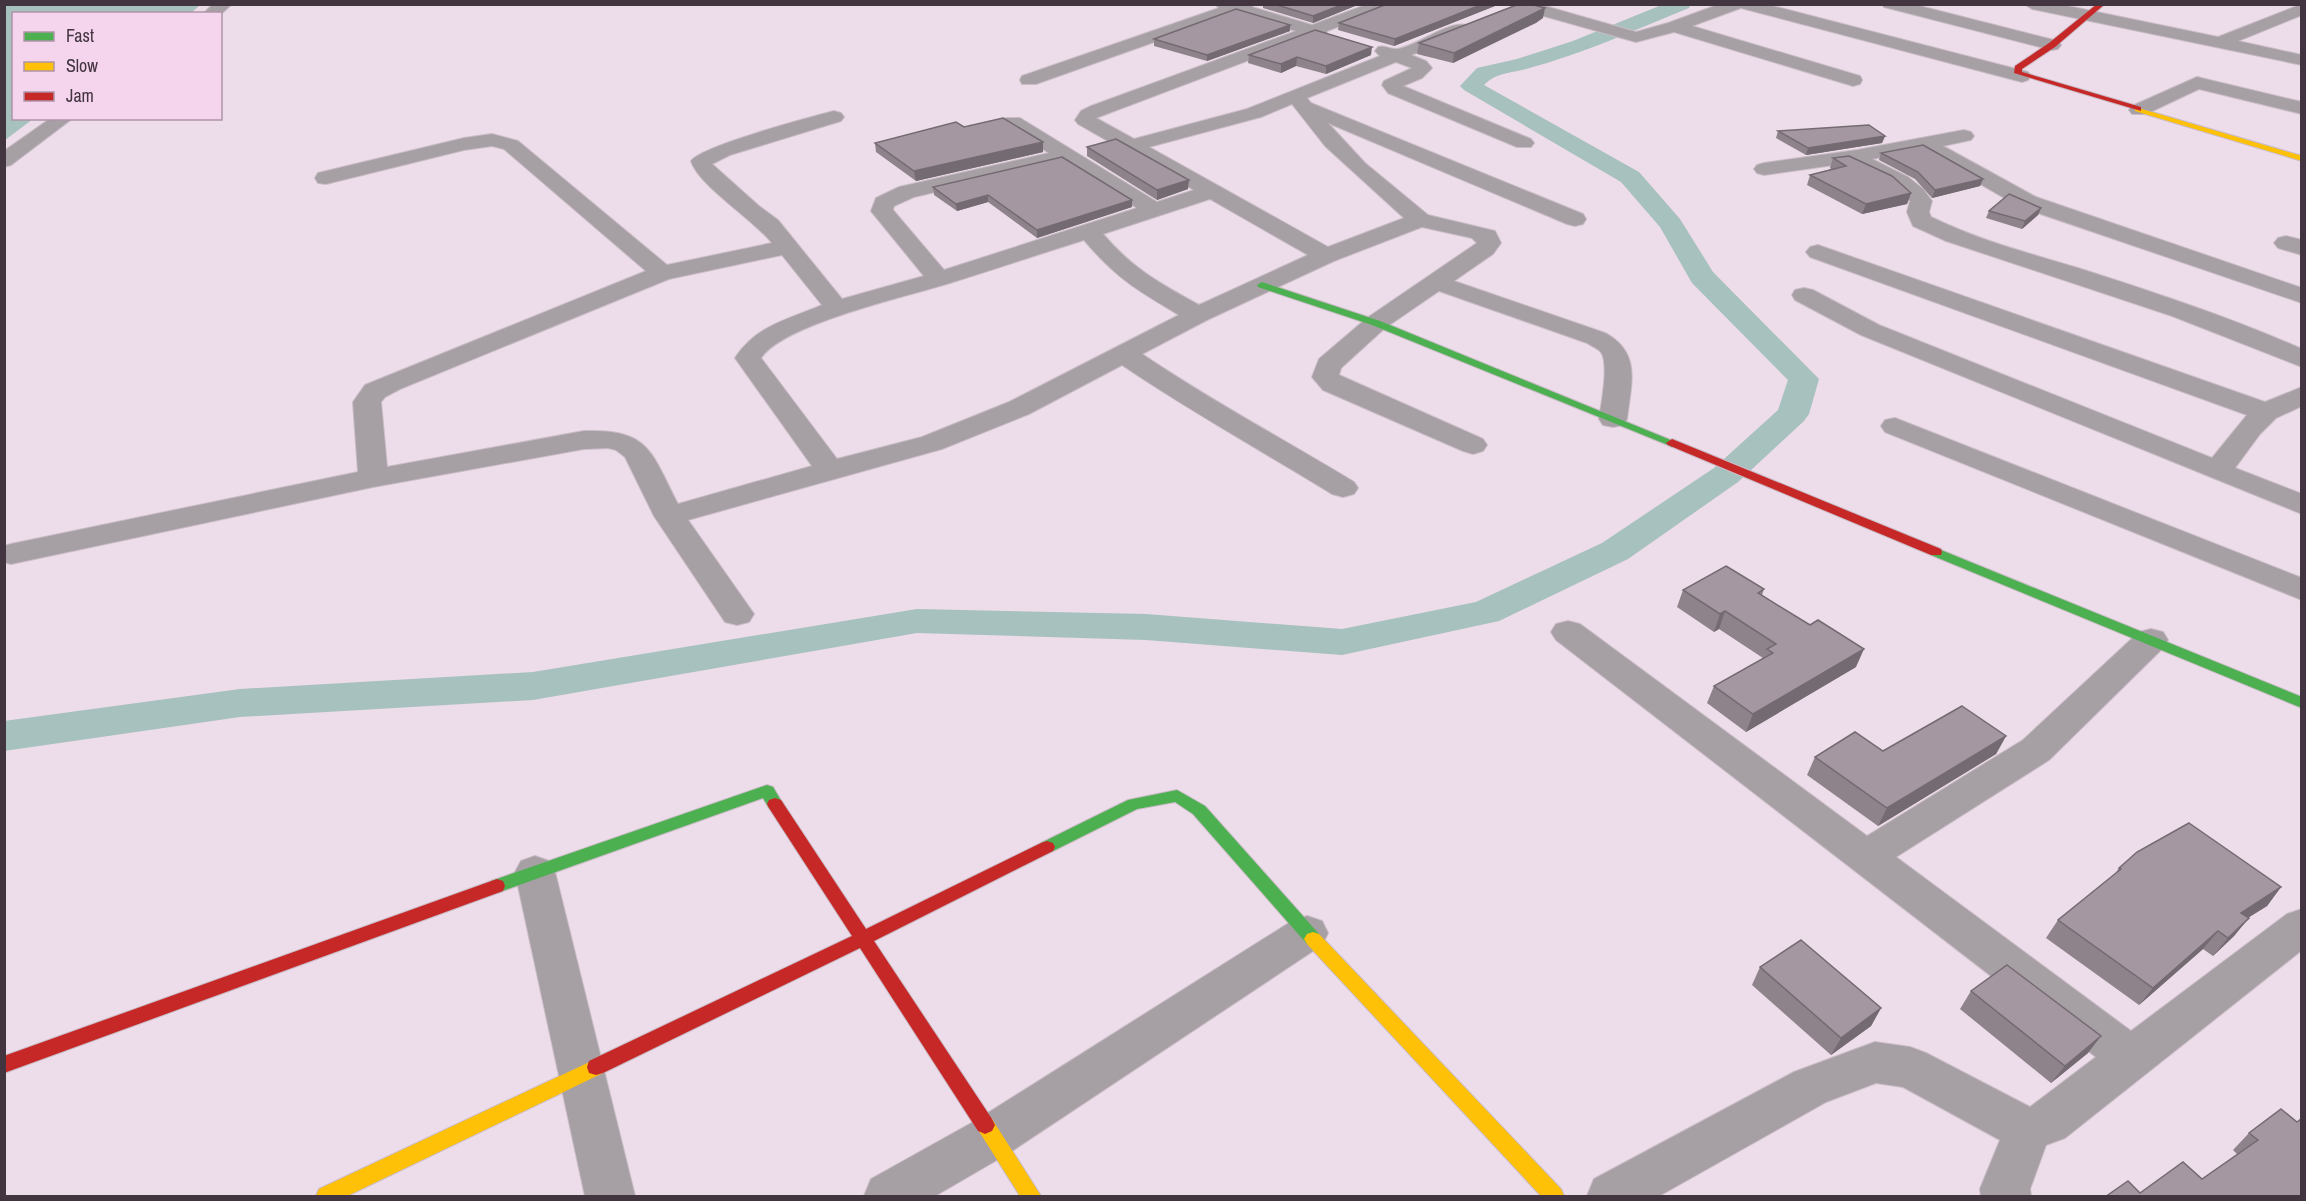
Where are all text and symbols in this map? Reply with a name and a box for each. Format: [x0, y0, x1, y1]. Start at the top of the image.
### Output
legend [12, 12, 222, 120]
text: Fast [66, 23, 94, 48]
text: Slow [66, 53, 98, 78]
text: Jam [66, 83, 94, 108]

